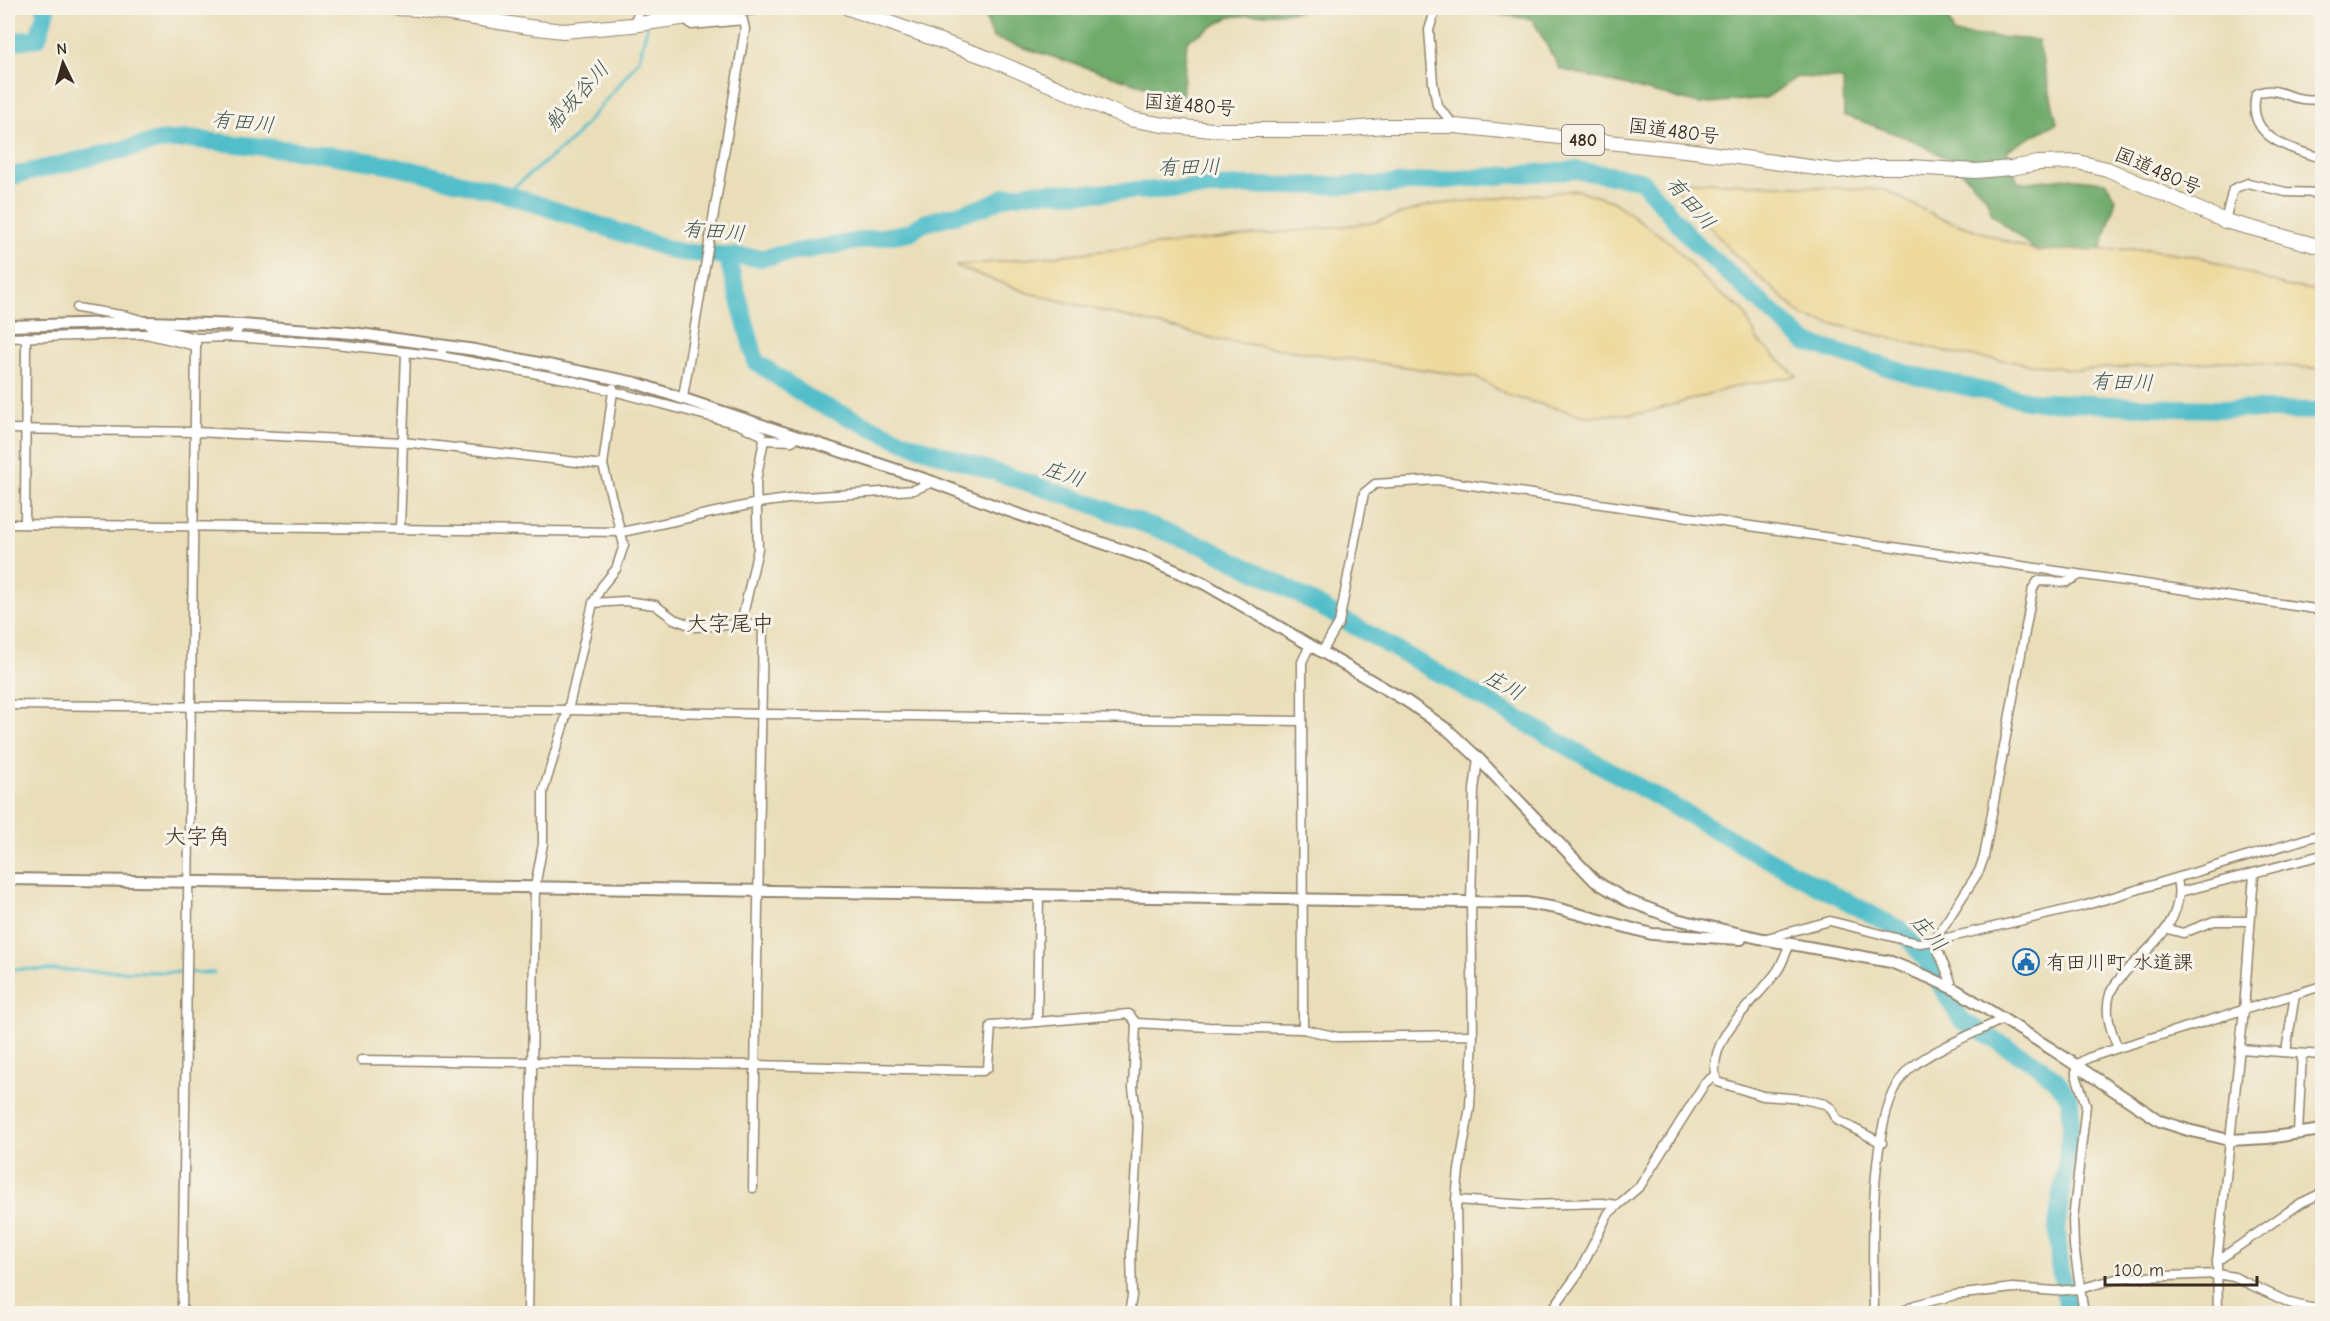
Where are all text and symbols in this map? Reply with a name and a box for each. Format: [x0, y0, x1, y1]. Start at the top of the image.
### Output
north arrow [33, 33, 93, 93]
text: N [56, 40, 68, 58]
water label: 船坂谷川 [540, 57, 614, 135]
street label: 国道480号 [1143, 90, 1237, 120]
water label: 有田川 [210, 107, 276, 137]
street label: 国道480号 [1627, 114, 1721, 148]
road number: 480 [1562, 125, 1604, 155]
street label: 国道480号 [2111, 142, 2205, 200]
water label: 有田川 [1157, 154, 1221, 180]
water label: 有田川 [1661, 171, 1721, 235]
water label: 有田川 [682, 216, 746, 246]
water label: 有田川 [2090, 369, 2154, 395]
water label: 庄川 [1040, 456, 1088, 492]
district label: 大字尾中 [686, 611, 774, 637]
water label: 庄川 [1480, 664, 1528, 706]
district label: 大字角 [164, 824, 230, 850]
water label: 庄川 [1906, 909, 1952, 957]
public building icon: 有田川町 水道課 [2011, 947, 2041, 977]
place label: 有田川町 水道課 [2046, 951, 2193, 974]
scale bar [2105, 1249, 2256, 1287]
text: 100 m [2114, 1260, 2164, 1281]

